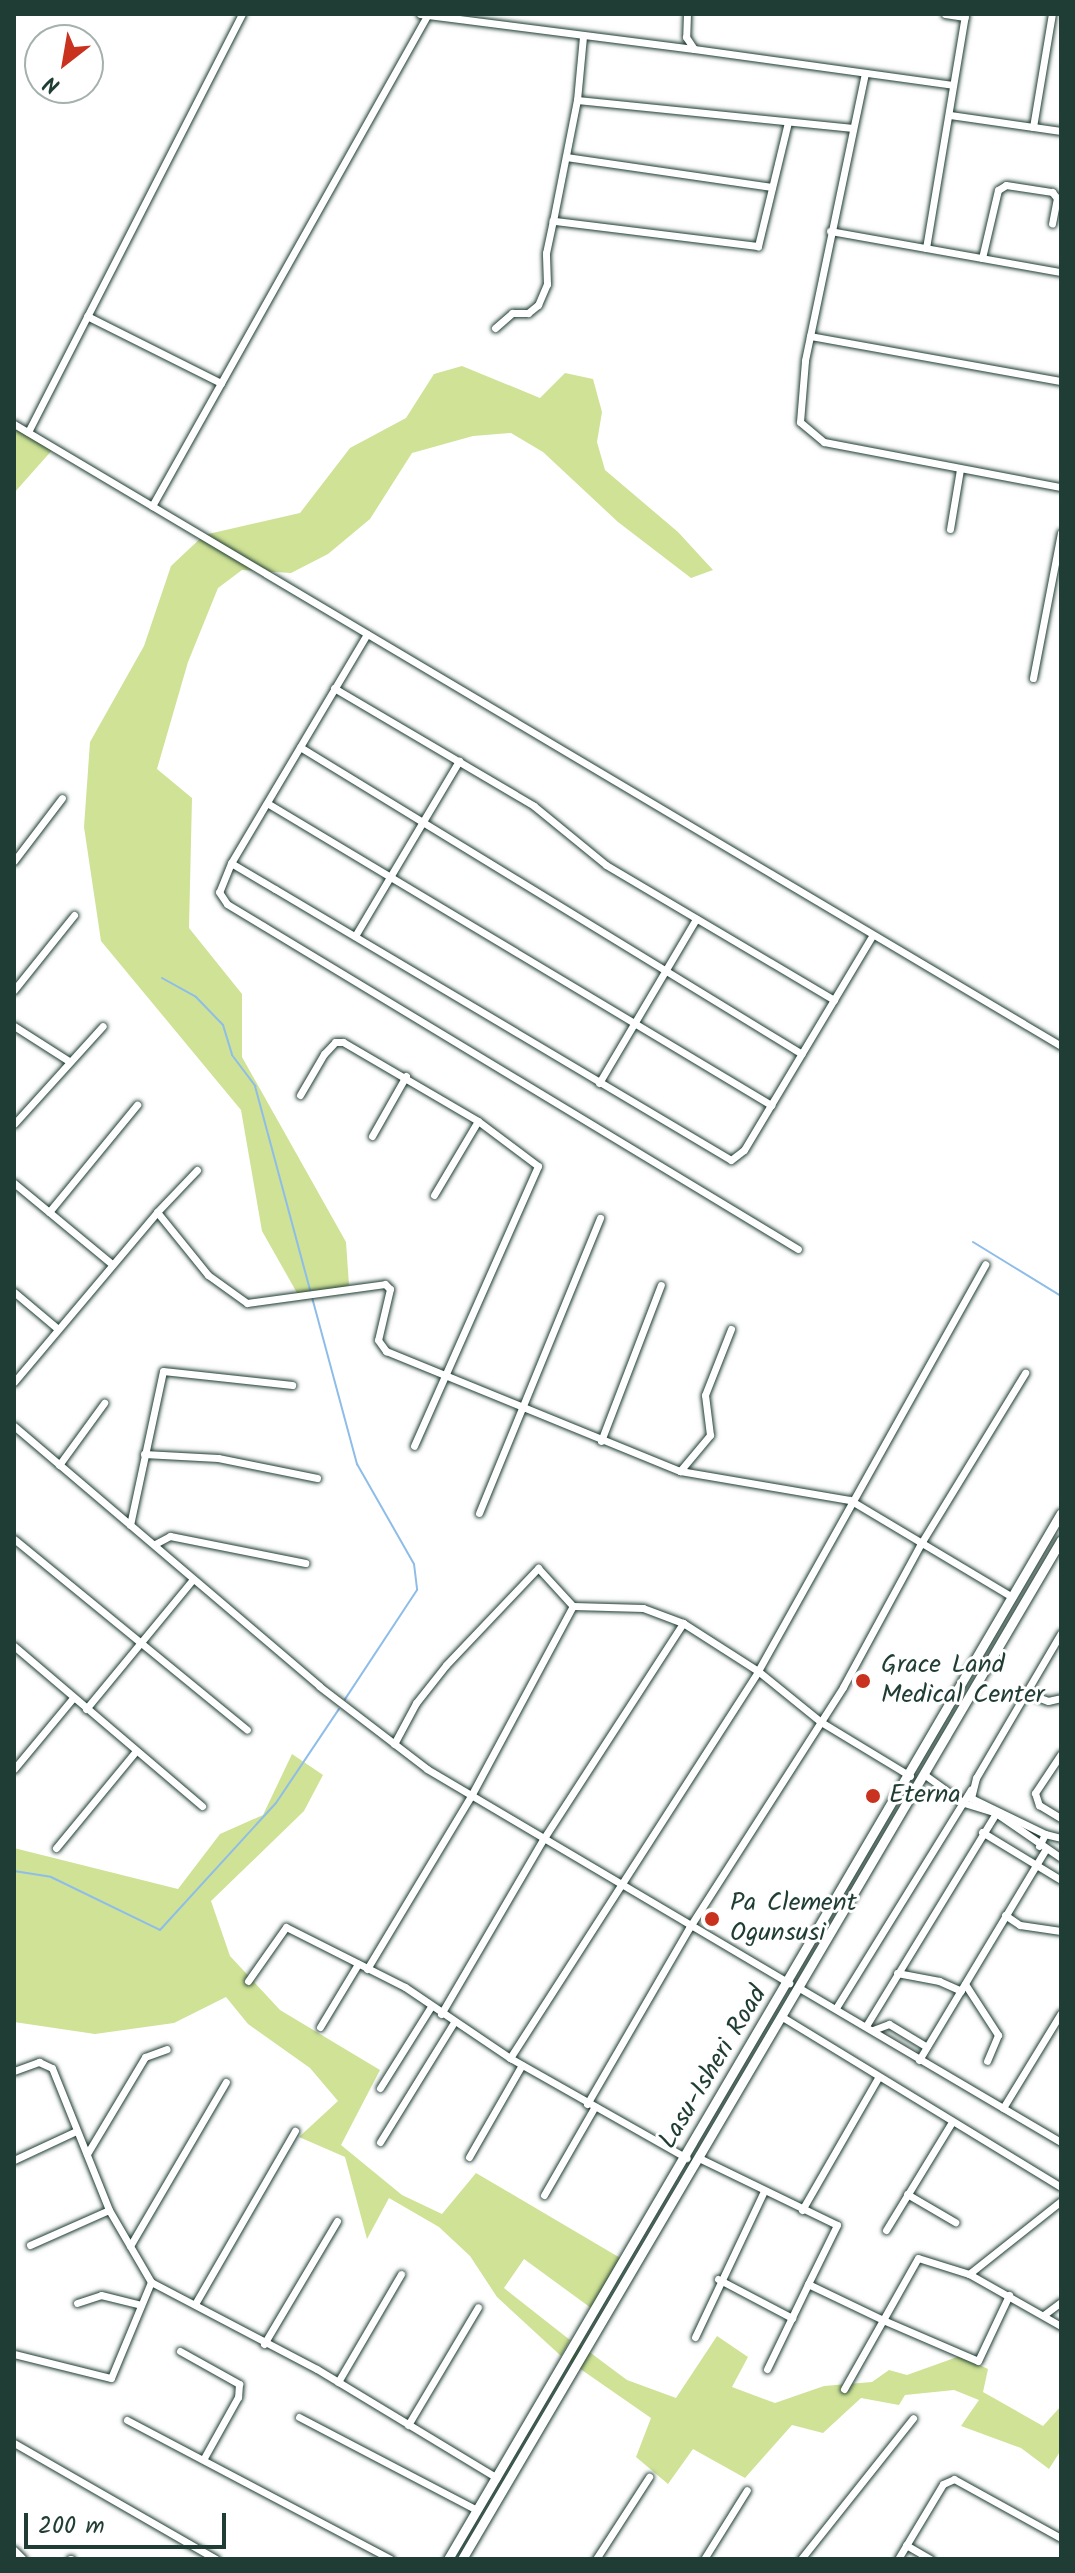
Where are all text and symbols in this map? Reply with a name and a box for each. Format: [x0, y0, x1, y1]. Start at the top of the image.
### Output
north arrow [24, 24, 104, 104]
text: N [37, 65, 67, 102]
place label: Grace Land Medical Center [881, 1650, 1044, 1712]
marker: Grace Land Medical Center [852, 1670, 874, 1692]
place label: Eterna [889, 1780, 961, 1812]
marker: Eterna [864, 1787, 882, 1805]
place label: Pa Clement Ogunsusi [730, 1888, 857, 1950]
marker: Pa Clement Ogunsusi [701, 1908, 723, 1930]
street label: Lasu-Isheri Road [653, 1981, 775, 2155]
scale bar [28, 2497, 230, 2547]
text: 200 m [38, 2507, 105, 2546]

